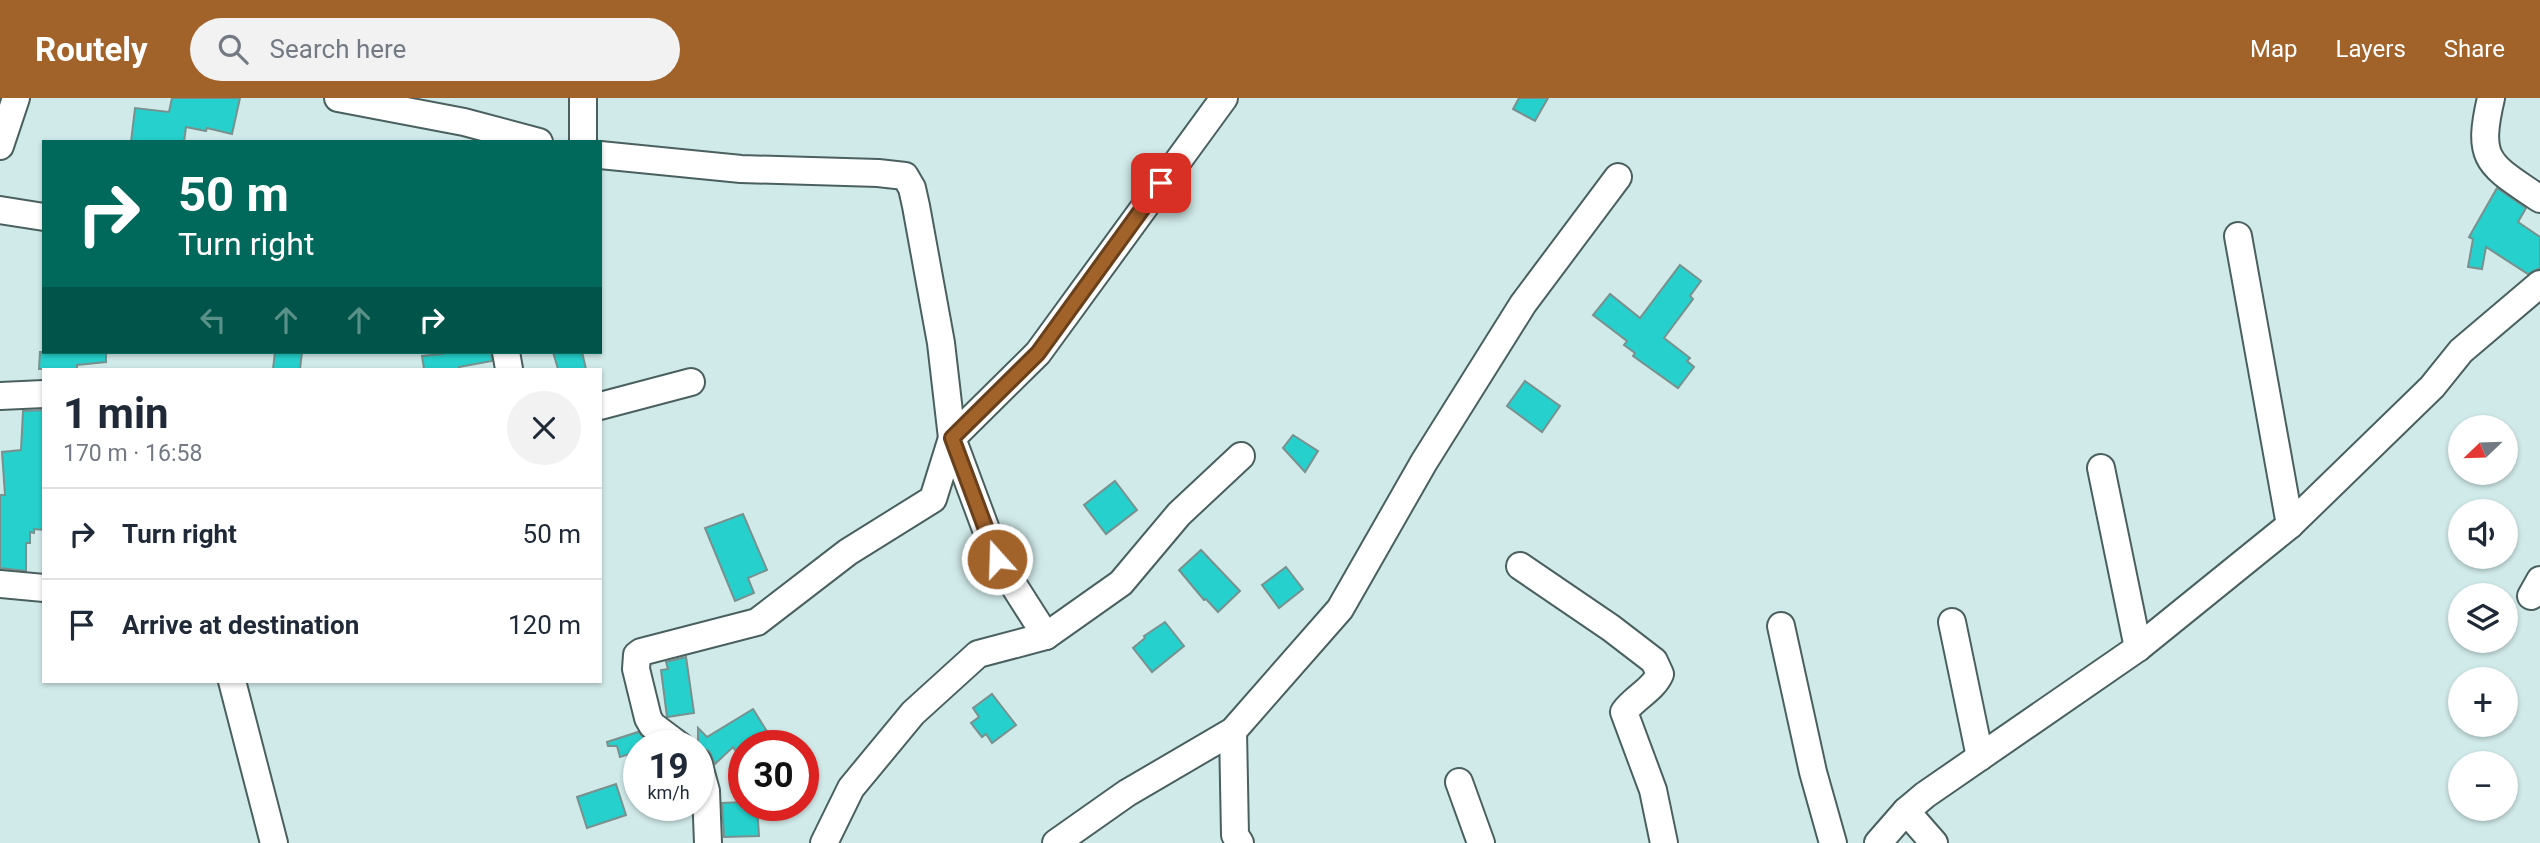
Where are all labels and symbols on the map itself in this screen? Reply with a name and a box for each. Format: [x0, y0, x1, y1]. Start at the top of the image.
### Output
pin [1131, 153, 1191, 213]
north arrow [2448, 415, 2518, 485]
position arrow [960, 522, 1034, 596]
speed limit sign: 30 [728, 730, 819, 821]

